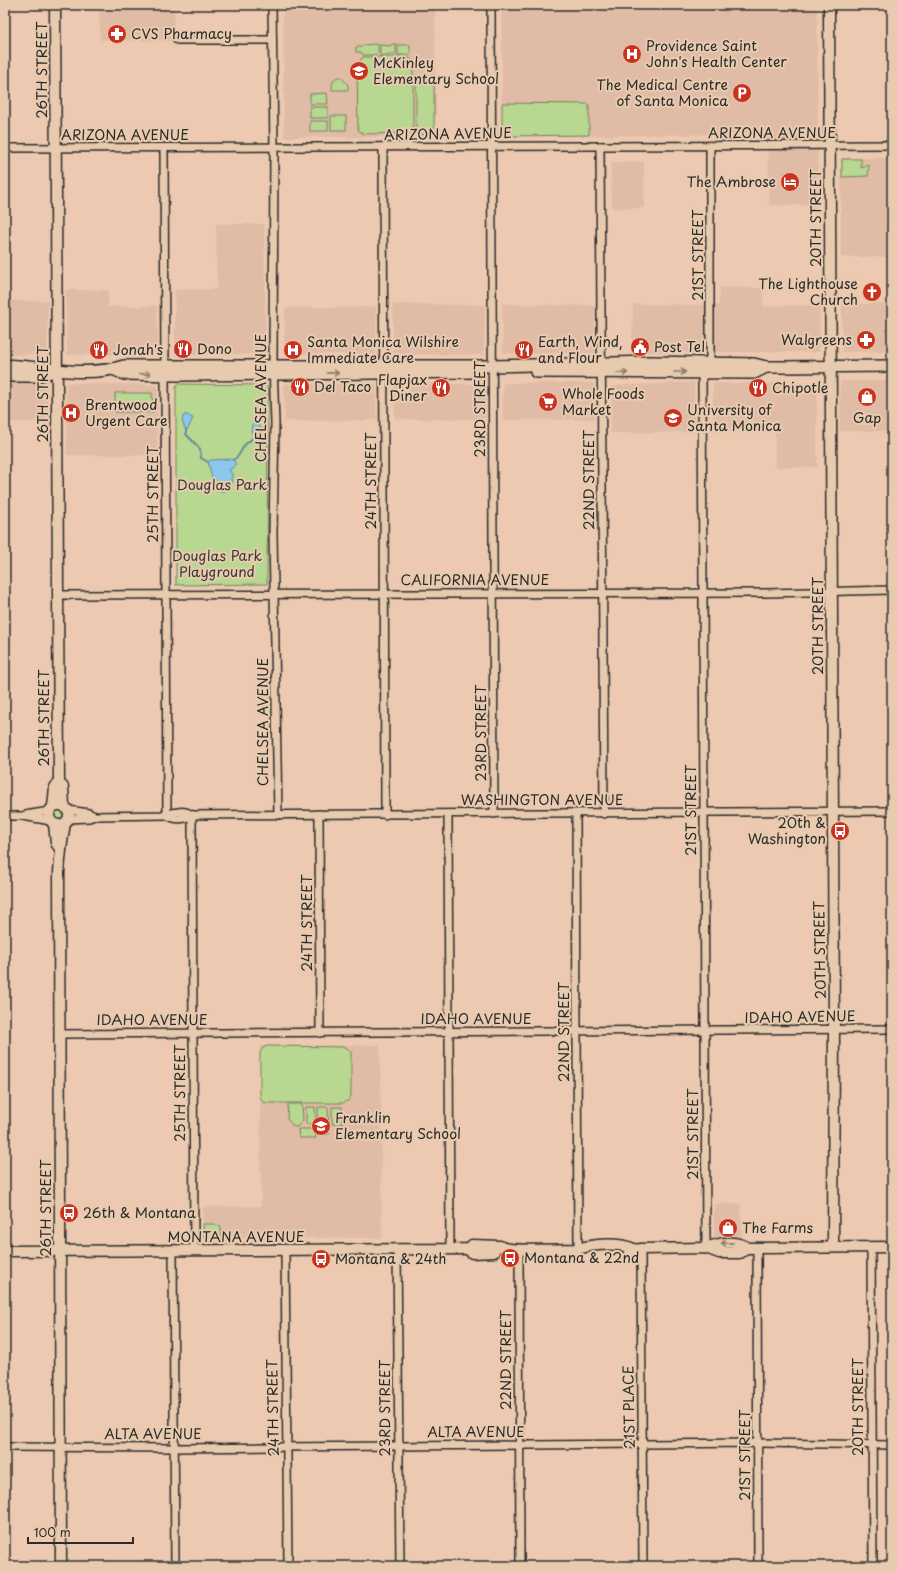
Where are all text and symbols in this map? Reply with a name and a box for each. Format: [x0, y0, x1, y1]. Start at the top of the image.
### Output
street label: 26TH STREET [31, 21, 52, 119]
pharmacy icon: CVS Pharmacy [106, 23, 128, 45]
place label: CVS Pharmacy [131, 23, 232, 44]
place label: Providence Saint John's Health Center [646, 35, 787, 72]
hospital icon: Providence Saint John's Health Center [621, 43, 643, 65]
place label: McKinley Elementary School [373, 52, 499, 89]
school or university icon: McKinley Elementary School [348, 60, 370, 82]
place label: The Medical Centre of Santa Monica [596, 74, 728, 111]
parking icon: The Medical Centre of Santa Monica [731, 82, 753, 104]
street label: ARIZONA AVENUE [384, 122, 512, 145]
street label: ARIZONA AVENUE [708, 122, 836, 143]
street label: ARIZONA AVENUE [61, 124, 189, 145]
street label: 20TH STREET [805, 169, 826, 267]
place label: The Ambrose [687, 171, 776, 192]
hotel icon: The Ambrose [779, 171, 801, 193]
street label: 21ST STREET [687, 209, 708, 301]
place label: The Lighthouse Church [758, 273, 858, 310]
church icon: The Lighthouse Church [861, 281, 883, 303]
place label: Walgreens [781, 329, 852, 350]
pharmacy icon: Walgreens [855, 329, 877, 351]
place label: Santa Monica Wilshire Immediate Care [307, 331, 459, 368]
place label: Earth, Wind, and Flour [538, 331, 623, 368]
street label: CHELSEA AVENUE [250, 334, 271, 462]
public building icon: Post Tel [629, 336, 651, 358]
place label: Post Tel [654, 336, 705, 357]
restaurant icon: Dono [172, 338, 194, 360]
place label: Dono [197, 338, 232, 359]
restaurant icon: Jonah's [88, 339, 110, 361]
place label: Jonah's [113, 339, 163, 360]
hospital icon: Santa Monica Wilshire Immediate Care [282, 339, 304, 361]
restaurant icon: Earth, Wind, and Flour [513, 339, 535, 361]
street label: 26TH STREET [32, 345, 53, 443]
street label: 23RD STREET [469, 360, 490, 457]
one-way arrow [673, 368, 686, 376]
place label: Flapjax Diner [378, 369, 427, 406]
one-way arrow [615, 369, 628, 377]
one-way arrow [138, 370, 151, 378]
one-way arrow [326, 370, 339, 377]
restaurant icon: Del Taco [289, 376, 311, 398]
place label: Del Taco [314, 376, 372, 397]
restaurant icon: Flapjax Diner [430, 377, 452, 399]
restaurant icon: Chipotle [747, 377, 769, 399]
place label: Chipotle [772, 377, 829, 398]
place label: Whole Foods Market [562, 383, 644, 420]
shop icon: Gap [856, 386, 878, 408]
supermarket icon: Whole Foods Market [537, 391, 559, 413]
place label: Brentwood Urgent Care [85, 394, 168, 431]
place label: University of Santa Monica [687, 399, 781, 436]
hospital icon: Brentwood Urgent Care [60, 402, 82, 424]
school or university icon: University of Santa Monica [662, 407, 684, 429]
place label: Gap [853, 407, 881, 428]
street label: 22ND STREET [578, 429, 599, 530]
street label: 24TH STREET [360, 432, 381, 530]
street label: 25TH STREET [142, 445, 163, 543]
park label: Douglas Park [177, 474, 268, 495]
park label: Douglas Park Playground [172, 545, 263, 582]
street label: CALIFORNIA AVENUE [401, 569, 550, 590]
street label: 20TH STREET [807, 577, 828, 675]
street label: CHELSEA AVENUE [252, 658, 273, 786]
street label: 26TH STREET [33, 669, 54, 767]
street label: 23RD STREET [470, 684, 491, 781]
street label: 21ST STREET [680, 764, 701, 856]
street label: WASHINGTON AVENUE [461, 789, 623, 810]
place label: 20th & Washington [748, 812, 826, 849]
bus stop icon: 20th & Washington [829, 820, 851, 842]
street label: 24TH STREET [296, 874, 317, 972]
street label: 20TH STREET [808, 900, 831, 999]
street label: 22ND STREET [553, 981, 574, 1082]
street label: IDAHO AVENUE [744, 1005, 856, 1028]
street label: IDAHO AVENUE [420, 1008, 532, 1029]
street label: IDAHO AVENUE [96, 1009, 208, 1030]
street label: 25TH STREET [169, 1044, 190, 1142]
street label: 21ST STREET [682, 1088, 703, 1180]
place label: Franklin Elementary School [335, 1107, 461, 1144]
school or university icon: Franklin Elementary School [310, 1115, 332, 1137]
street label: 26TH STREET [35, 1159, 56, 1257]
bus stop icon: 26th & Montana [58, 1202, 80, 1224]
place label: 26th & Montana [83, 1202, 196, 1223]
shop icon: The Farms [717, 1217, 739, 1239]
place label: The Farms [742, 1217, 813, 1238]
street label: MONTANA AVENUE [167, 1226, 305, 1247]
one-way arrow [721, 1239, 734, 1247]
bus stop icon: Montana & 22nd [499, 1247, 521, 1269]
place label: Montana & 22nd [524, 1247, 639, 1268]
bus stop icon: Montana & 24th [310, 1248, 332, 1270]
place label: Montana & 24th [335, 1248, 446, 1269]
street label: 22ND STREET [495, 1309, 516, 1410]
street label: 20TH STREET [847, 1358, 868, 1456]
street label: 24TH STREET [261, 1359, 284, 1457]
street label: 23RD STREET [374, 1359, 395, 1456]
street label: 21ST PLACE [617, 1365, 640, 1449]
street label: 21ST STREET [734, 1409, 755, 1501]
street label: ALTA AVENUE [427, 1421, 525, 1442]
street label: ALTA AVENUE [104, 1423, 202, 1444]
scale bar [28, 1519, 133, 1545]
text: 100 m [34, 1523, 71, 1541]

